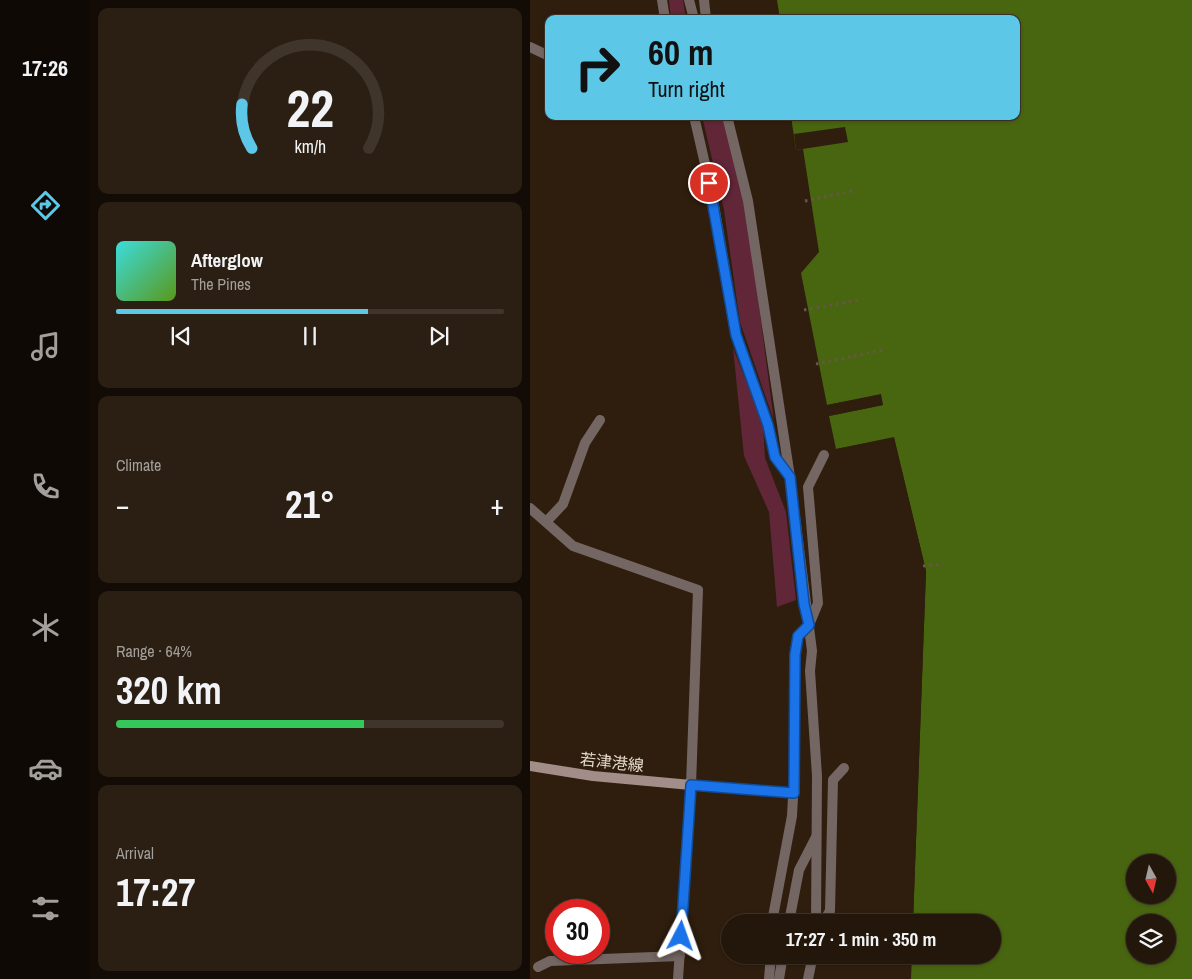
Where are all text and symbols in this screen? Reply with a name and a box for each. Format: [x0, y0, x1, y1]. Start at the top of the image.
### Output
text: 60 m [648, 29, 713, 76]
icon: right [565, 35, 630, 100]
text: 17:26 [22, 53, 68, 83]
text: 22 [286, 73, 334, 143]
text: Turn right [648, 74, 725, 104]
text: km/h [294, 135, 326, 159]
pin [688, 162, 730, 204]
icon: arrive [695, 169, 723, 197]
icon: directions [28, 188, 63, 223]
text: Afterglow [191, 247, 263, 273]
text: The Pines [191, 273, 251, 295]
icon: previous [167, 322, 195, 350]
icon: pause [296, 322, 324, 350]
icon: next [425, 322, 453, 350]
icon: music [28, 329, 63, 364]
text: Climate [116, 454, 161, 476]
icon: phone [28, 469, 63, 504]
text: 21° [285, 479, 335, 530]
text: − [116, 486, 129, 524]
text: + [491, 486, 504, 524]
icon: climate [28, 610, 63, 645]
text: Range · 64% [116, 640, 192, 662]
text: 320 km [116, 665, 222, 716]
street label: 若津港線 [579, 748, 645, 776]
icon: car [28, 751, 63, 786]
text: Arrival [116, 842, 154, 864]
north arrow [1126, 854, 1176, 904]
map controls [1126, 854, 1176, 964]
text: 17:27 [116, 867, 196, 918]
icon: filters [28, 891, 63, 926]
speed limit sign: 30 [545, 899, 610, 964]
position arrow [654, 909, 706, 961]
button: layers [1126, 914, 1176, 964]
text: 17:27 · 1 min · 350 m [786, 926, 936, 952]

